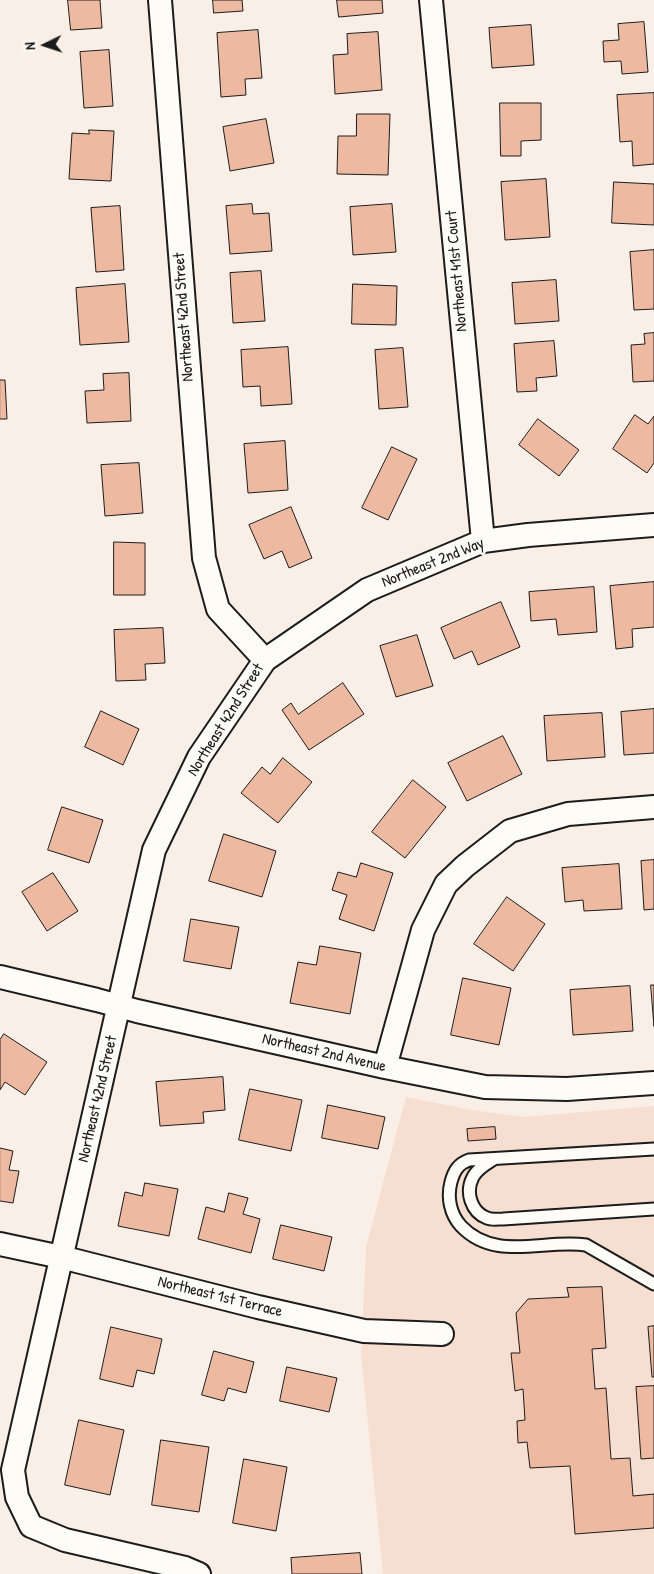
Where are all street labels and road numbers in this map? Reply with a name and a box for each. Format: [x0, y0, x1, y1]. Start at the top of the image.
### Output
street label: Northeast 41st Court [442, 210, 472, 332]
street label: Northeast 42nd Street [170, 252, 198, 382]
street label: Northeast 2nd Way [379, 534, 487, 592]
street label: Northeast 42nd Street [184, 660, 268, 780]
street label: Northeast 2nd Avenue [260, 1029, 388, 1077]
street label: Northeast 42nd Street [74, 1034, 122, 1164]
street label: Northeast 1st Terrace [156, 1272, 284, 1322]

